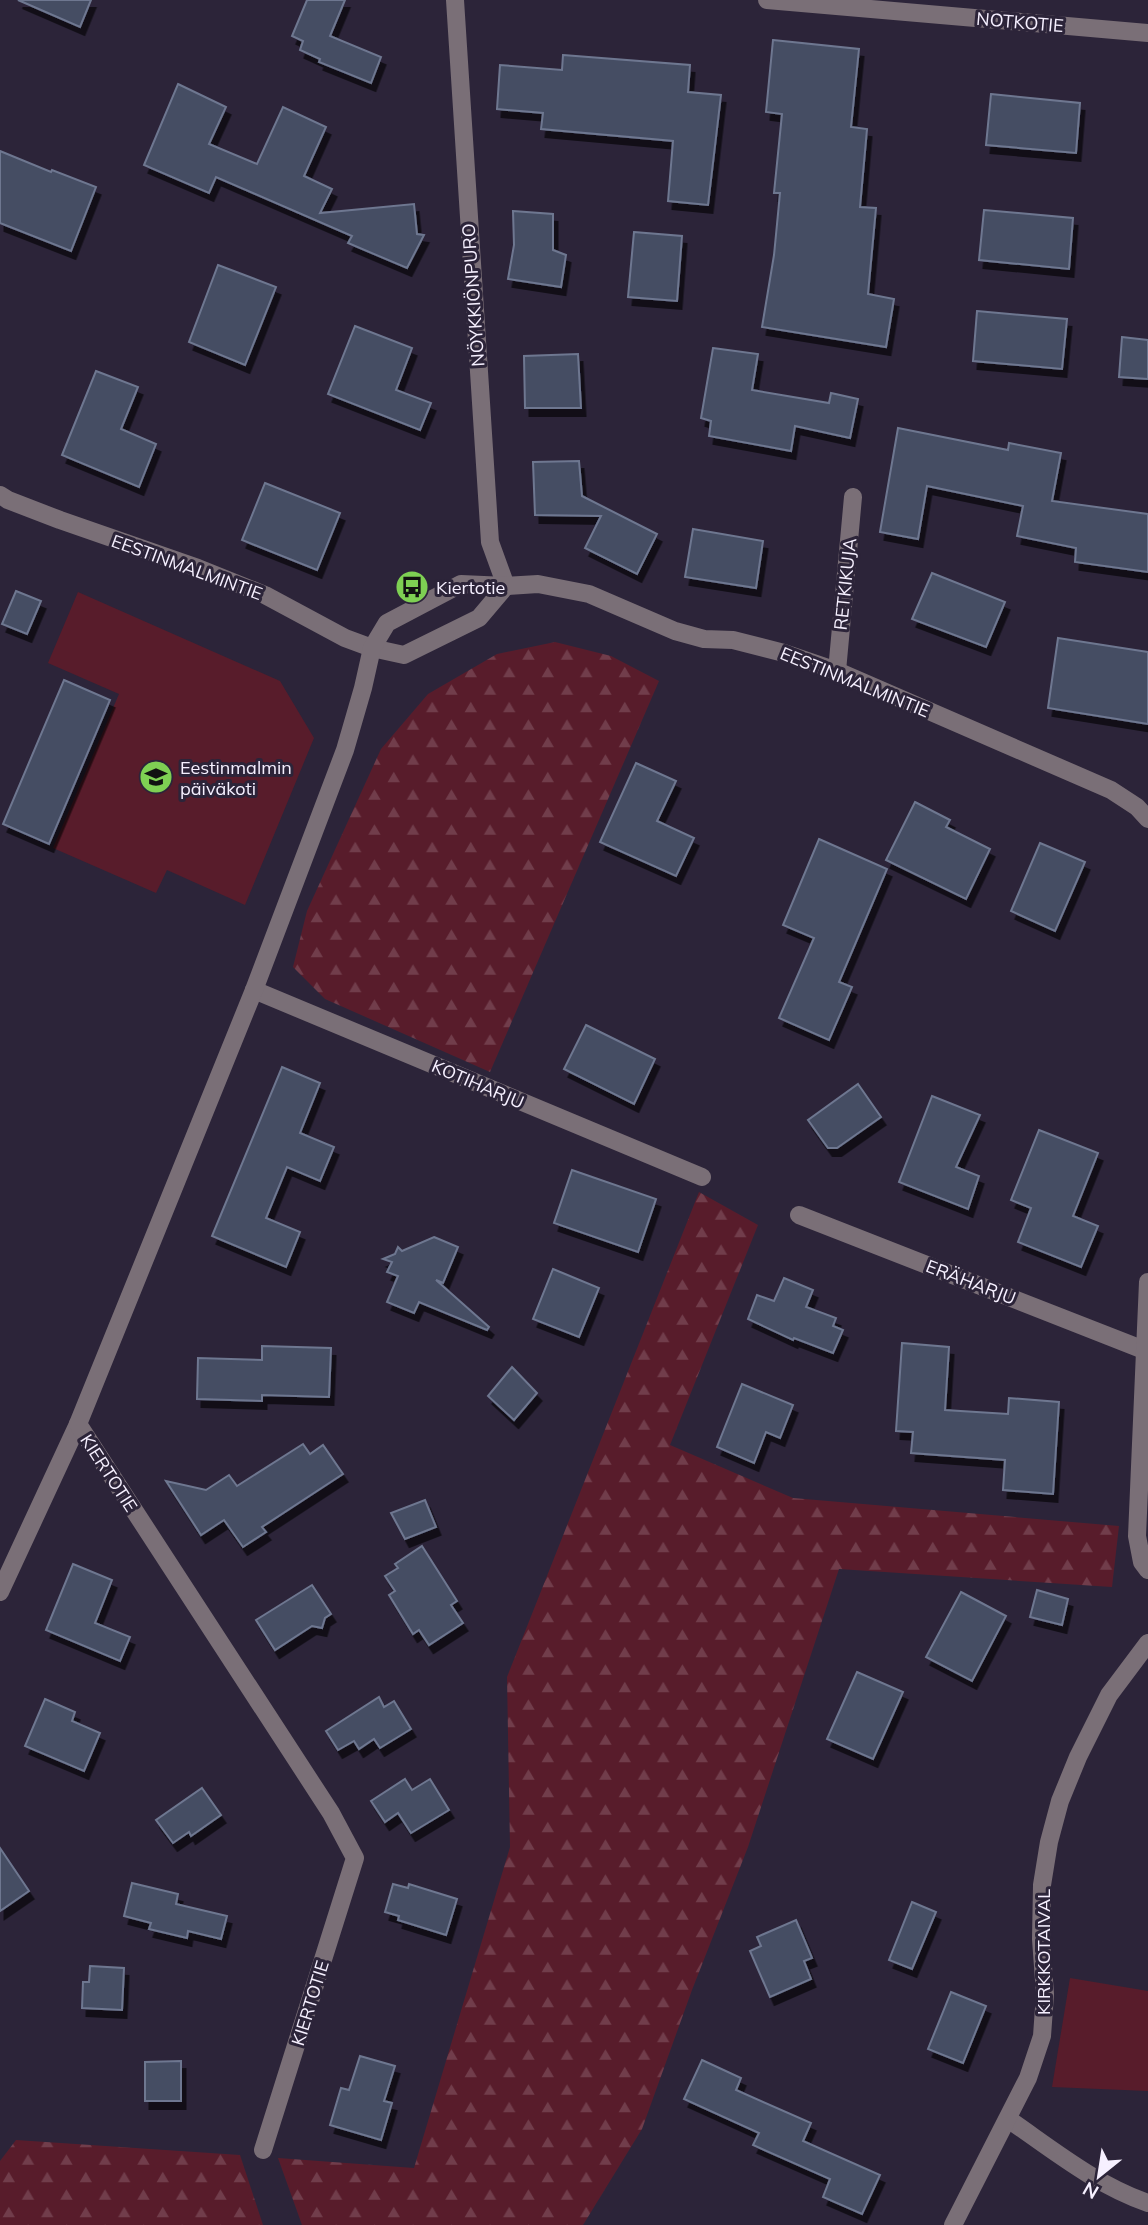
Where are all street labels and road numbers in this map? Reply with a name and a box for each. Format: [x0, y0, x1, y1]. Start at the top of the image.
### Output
street label: NOTKOTIE [975, 7, 1065, 37]
street label: NÖYKKIÖNPURO [457, 223, 489, 367]
street label: EESTINMALMINTIE [108, 529, 266, 605]
street label: RETKIKUJA [829, 537, 861, 631]
street label: EESTINMALMINTIE [777, 642, 933, 722]
street label: KOTIHARJU [428, 1054, 528, 1114]
street label: ERÄHARJU [923, 1254, 1019, 1310]
street label: KIERTOTIE [75, 1430, 143, 1516]
street label: KIRKKOTAIVAL [1032, 1889, 1055, 2015]
street label: KIERTOTIE [286, 1958, 334, 2048]

